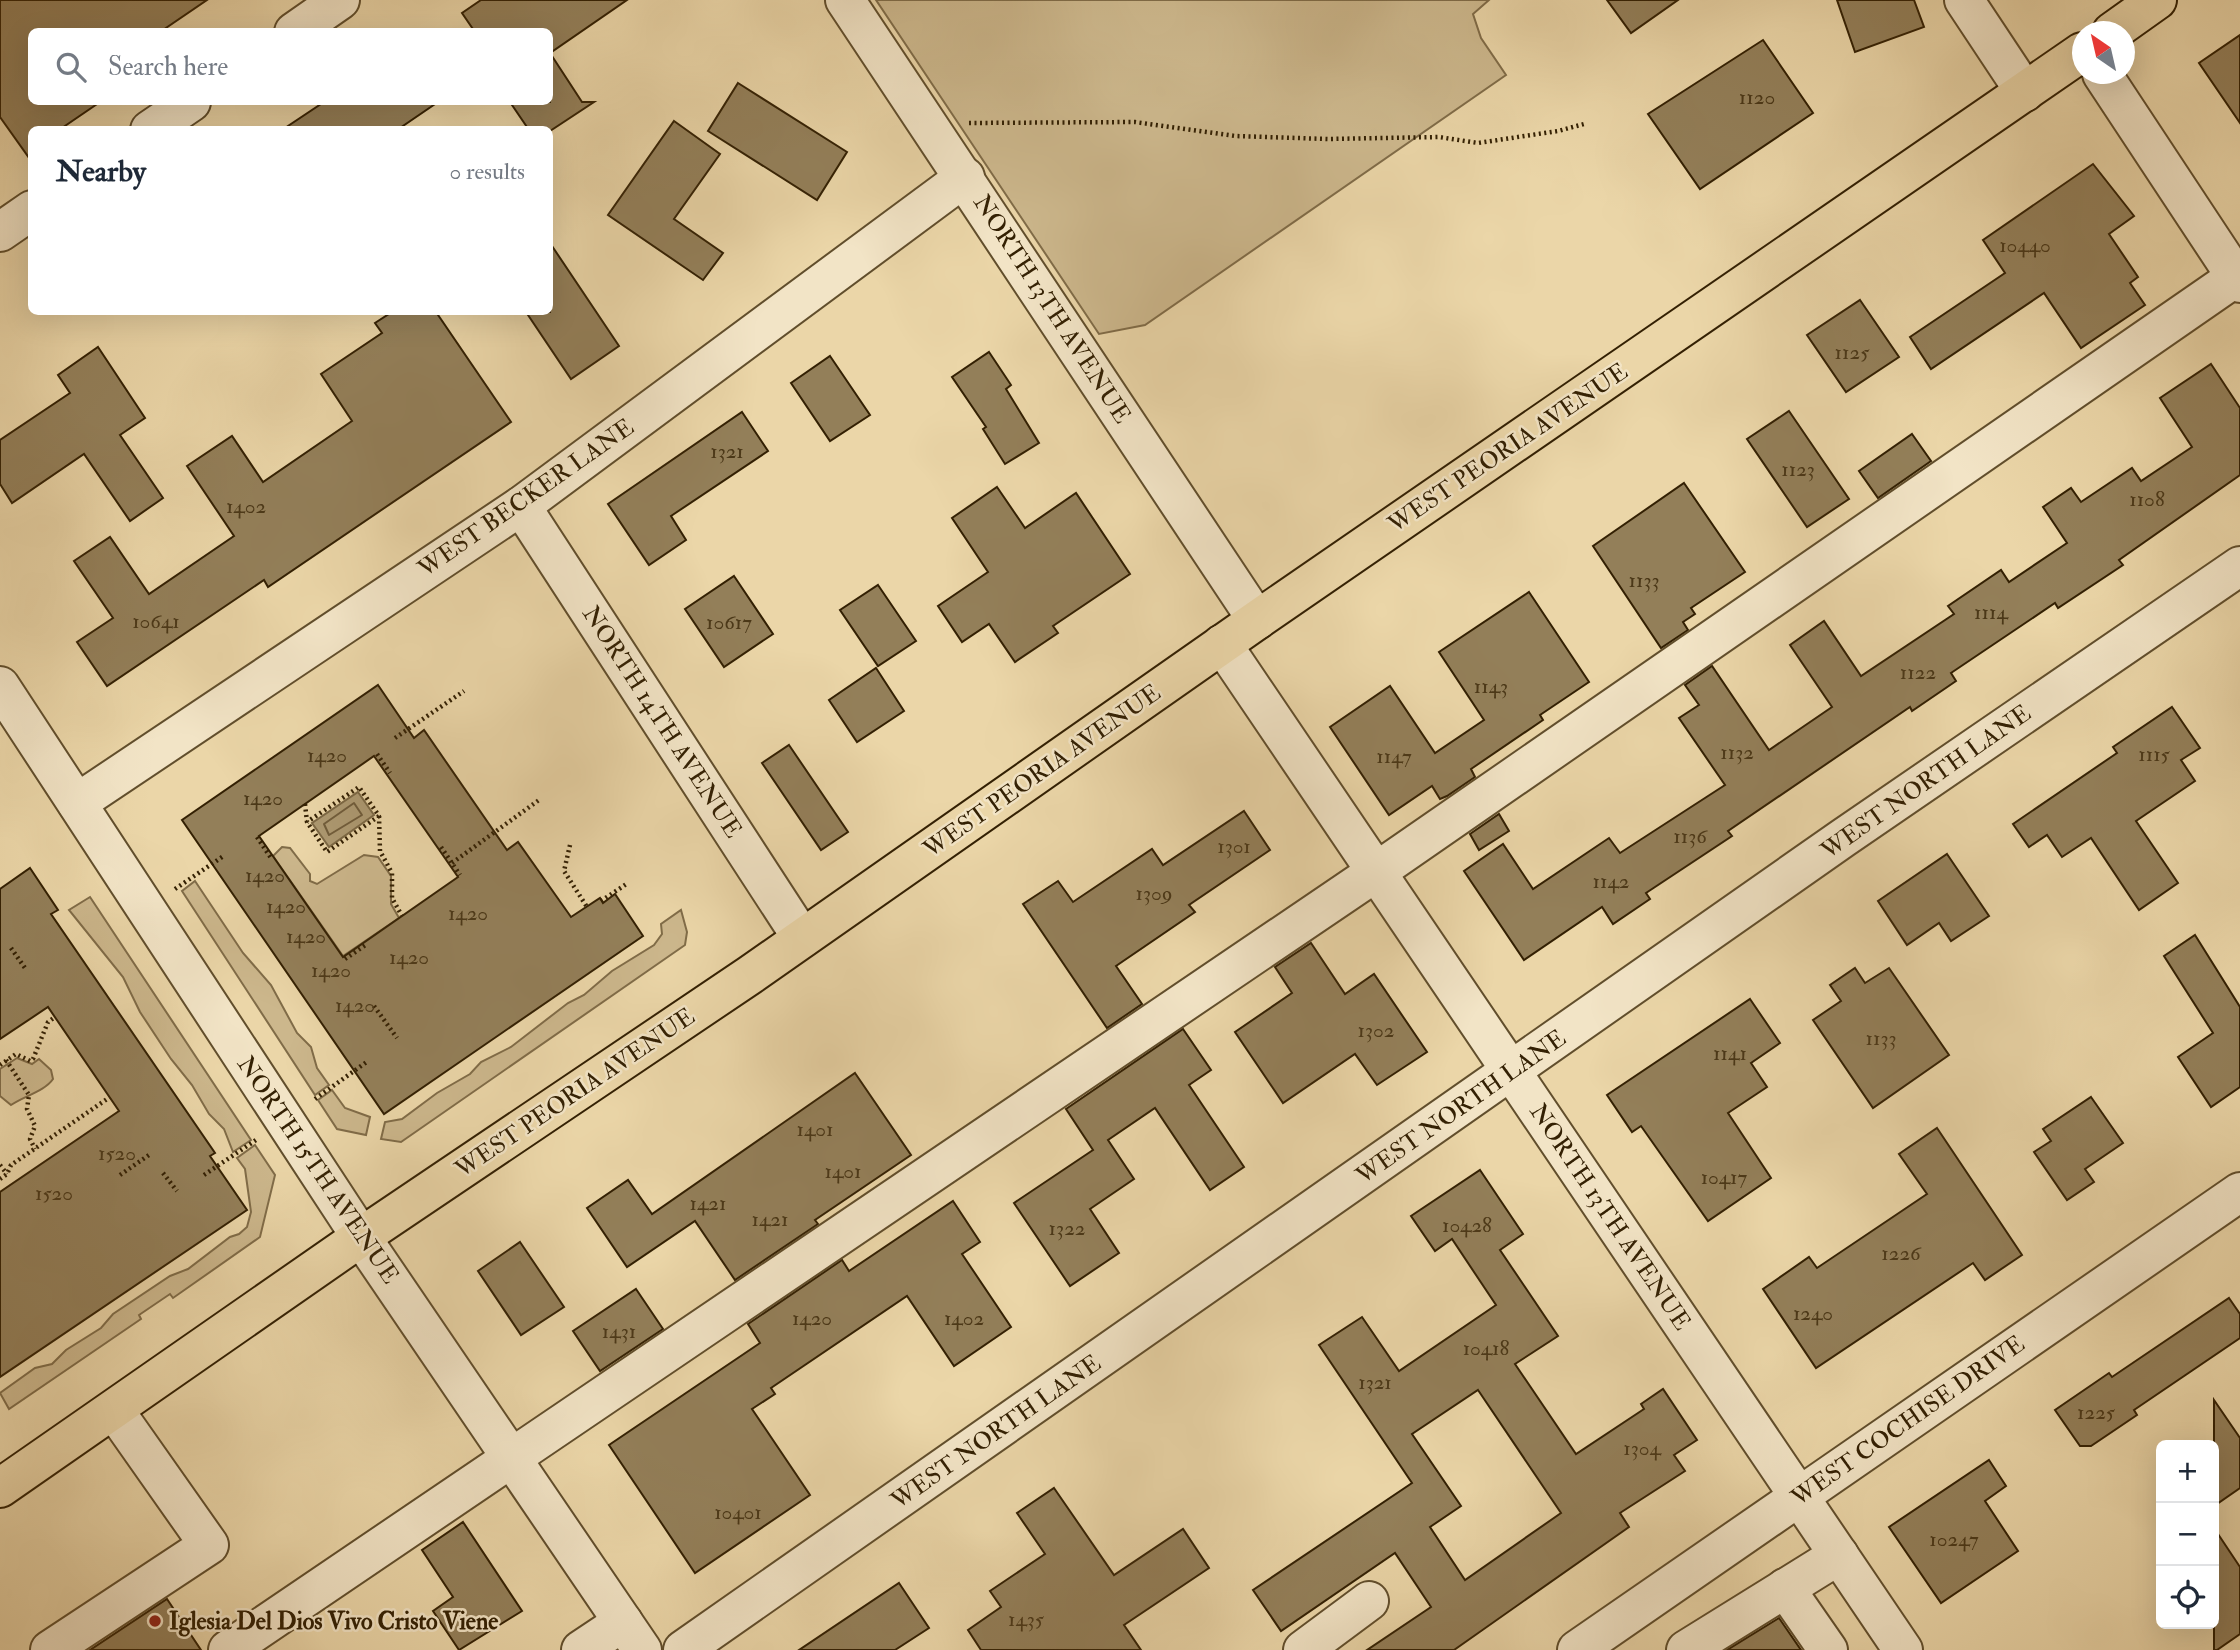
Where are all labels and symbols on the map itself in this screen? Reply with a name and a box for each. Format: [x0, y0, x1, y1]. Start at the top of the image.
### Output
north arrow [2072, 21, 2135, 84]
house number: 1120 [1739, 84, 1775, 111]
street label: NORTH 13TH AVENUE [966, 189, 1138, 429]
house number: 10440 [1999, 232, 2051, 259]
house number: 1125 [1835, 339, 1870, 366]
street label: WEST PEORIA AVENUE [1381, 356, 1634, 540]
street label: WEST BECKER LANE [411, 412, 640, 585]
house number: 1321 [710, 438, 744, 465]
house number: 1123 [1781, 456, 1815, 483]
house number: 1108 [2129, 486, 2165, 513]
house number: 1402 [226, 493, 266, 520]
house number: 1133 [1628, 567, 1660, 594]
house number: 1114 [1974, 599, 2010, 626]
street label: NORTH 14TH AVENUE [575, 600, 749, 844]
house number: 10641 [132, 608, 180, 635]
house number: 10617 [706, 609, 752, 636]
house number: 1122 [1900, 659, 1936, 686]
house number: 1143 [1474, 673, 1508, 700]
street label: WEST PEORIA AVENUE [917, 677, 1167, 865]
street label: WEST NORTH LANE [1814, 698, 2037, 867]
house number: 1132 [1720, 739, 1754, 766]
house number: 1115 [2138, 741, 2171, 768]
house number: 1420 [307, 742, 347, 769]
house number: 1147 [1376, 743, 1412, 770]
house number: 1420 [243, 785, 283, 812]
house number: 1136 [1673, 823, 1708, 850]
house number: 1301 [1217, 833, 1251, 860]
house number: 1420 [245, 862, 285, 889]
house number: 1142 [1593, 868, 1629, 895]
house number: 1309 [1135, 880, 1173, 907]
house number: 1420 [266, 893, 306, 920]
house number: 1420 [448, 900, 488, 927]
house number: 1420 [286, 923, 326, 950]
house number: 1420 [389, 944, 429, 971]
house number: 1420 [311, 957, 351, 984]
house number: 1420 [335, 992, 375, 1019]
street label: WEST PEORIA AVENUE [448, 1001, 701, 1185]
house number: 1302 [1358, 1017, 1394, 1044]
street label: WEST NORTH LANE [1349, 1023, 1572, 1192]
house number: 1133 [1865, 1025, 1897, 1052]
house number: 1141 [1713, 1040, 1747, 1067]
street label: NORTH 15TH AVENUE [230, 1050, 406, 1290]
street label: NORTH 13TH AVENUE [1523, 1098, 1697, 1336]
house number: 1401 [797, 1116, 833, 1143]
house number: 1520 [98, 1140, 136, 1167]
house number: 1401 [825, 1158, 861, 1185]
house number: 10417 [1701, 1164, 1748, 1191]
house number: 1520 [35, 1180, 73, 1207]
house number: 1421 [690, 1190, 726, 1217]
house number: 1421 [752, 1206, 788, 1233]
house number: 10428 [1442, 1212, 1492, 1239]
house number: 1322 [1049, 1215, 1085, 1242]
house number: 1226 [1881, 1240, 1922, 1267]
house number: 1240 [1793, 1300, 1833, 1327]
house number: 1420 [792, 1305, 832, 1332]
house number: 1402 [944, 1305, 984, 1332]
house number: 1431 [602, 1318, 636, 1345]
street label: WEST COCHISE DRIVE [1784, 1329, 2031, 1514]
house number: 10418 [1463, 1335, 1510, 1362]
street label: WEST NORTH LANE [884, 1348, 1107, 1517]
house number: 1321 [1358, 1369, 1392, 1396]
house number: 1225 [2077, 1399, 2116, 1426]
house number: 1304 [1623, 1435, 1662, 1462]
house number: 10401 [714, 1499, 762, 1526]
house number: 10247 [1929, 1526, 1979, 1553]
place label: Iglesia Del Dios Vivo Cristo Viene [169, 1606, 498, 1637]
house number: 1435 [1008, 1606, 1045, 1633]
marker: Iglesia Del Dios Vivo Cristo Viene [147, 1613, 163, 1629]

